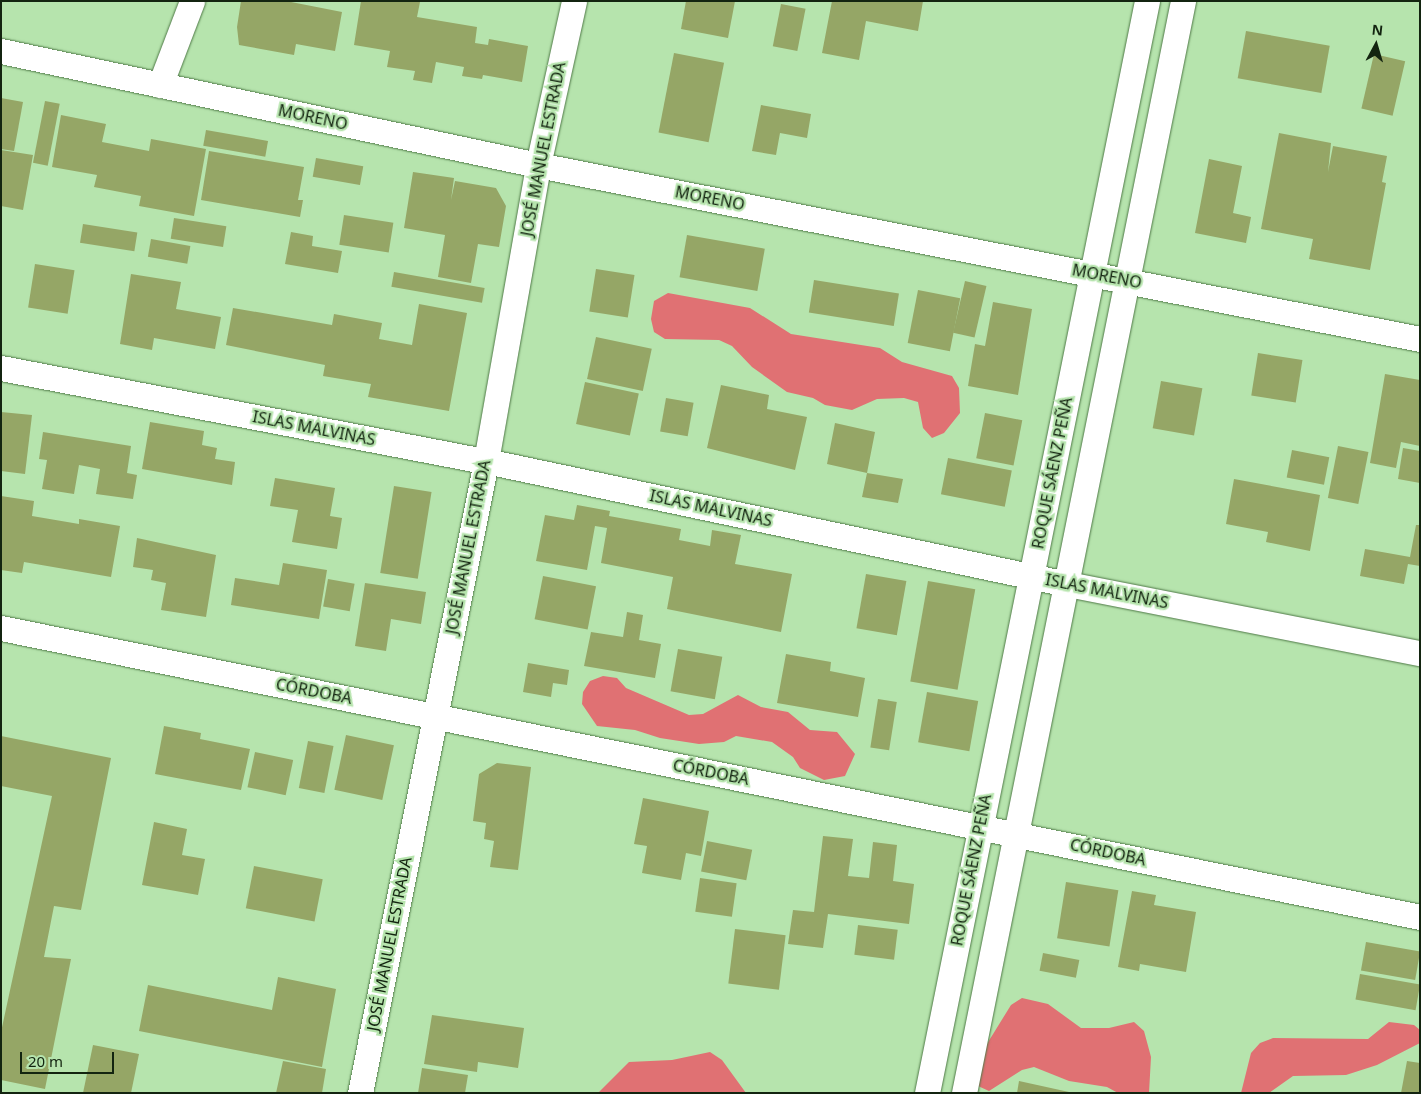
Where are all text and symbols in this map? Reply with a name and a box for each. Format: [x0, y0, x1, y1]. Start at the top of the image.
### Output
north arrow [1351, 20, 1401, 70]
text: N [1371, 20, 1384, 40]
street label: JOSÉ MANUEL ESTRADA [517, 60, 569, 238]
street label: MORENO [277, 100, 349, 134]
street label: MORENO [674, 182, 746, 214]
street label: MORENO [1071, 260, 1143, 292]
street label: ROQUE SÁENZ PEÑA [1028, 396, 1076, 550]
street label: ISLAS MALVINAS [251, 407, 377, 449]
street label: JOSÉ MANUEL ESTRADA [442, 458, 494, 636]
street label: ISLAS MALVINAS [648, 486, 774, 530]
street label: ISLAS MALVINAS [1044, 570, 1170, 612]
street label: CÓRDOBA [274, 674, 354, 708]
street label: CÓRDOBA [671, 755, 751, 789]
street label: ROQUE SÁENZ PEÑA [947, 793, 995, 947]
street label: CÓRDOBA [1068, 835, 1148, 869]
street label: JOSÉ MANUEL ESTRADA [363, 855, 415, 1033]
scale bar [22, 1042, 116, 1074]
text: 20 m [28, 1051, 63, 1071]

